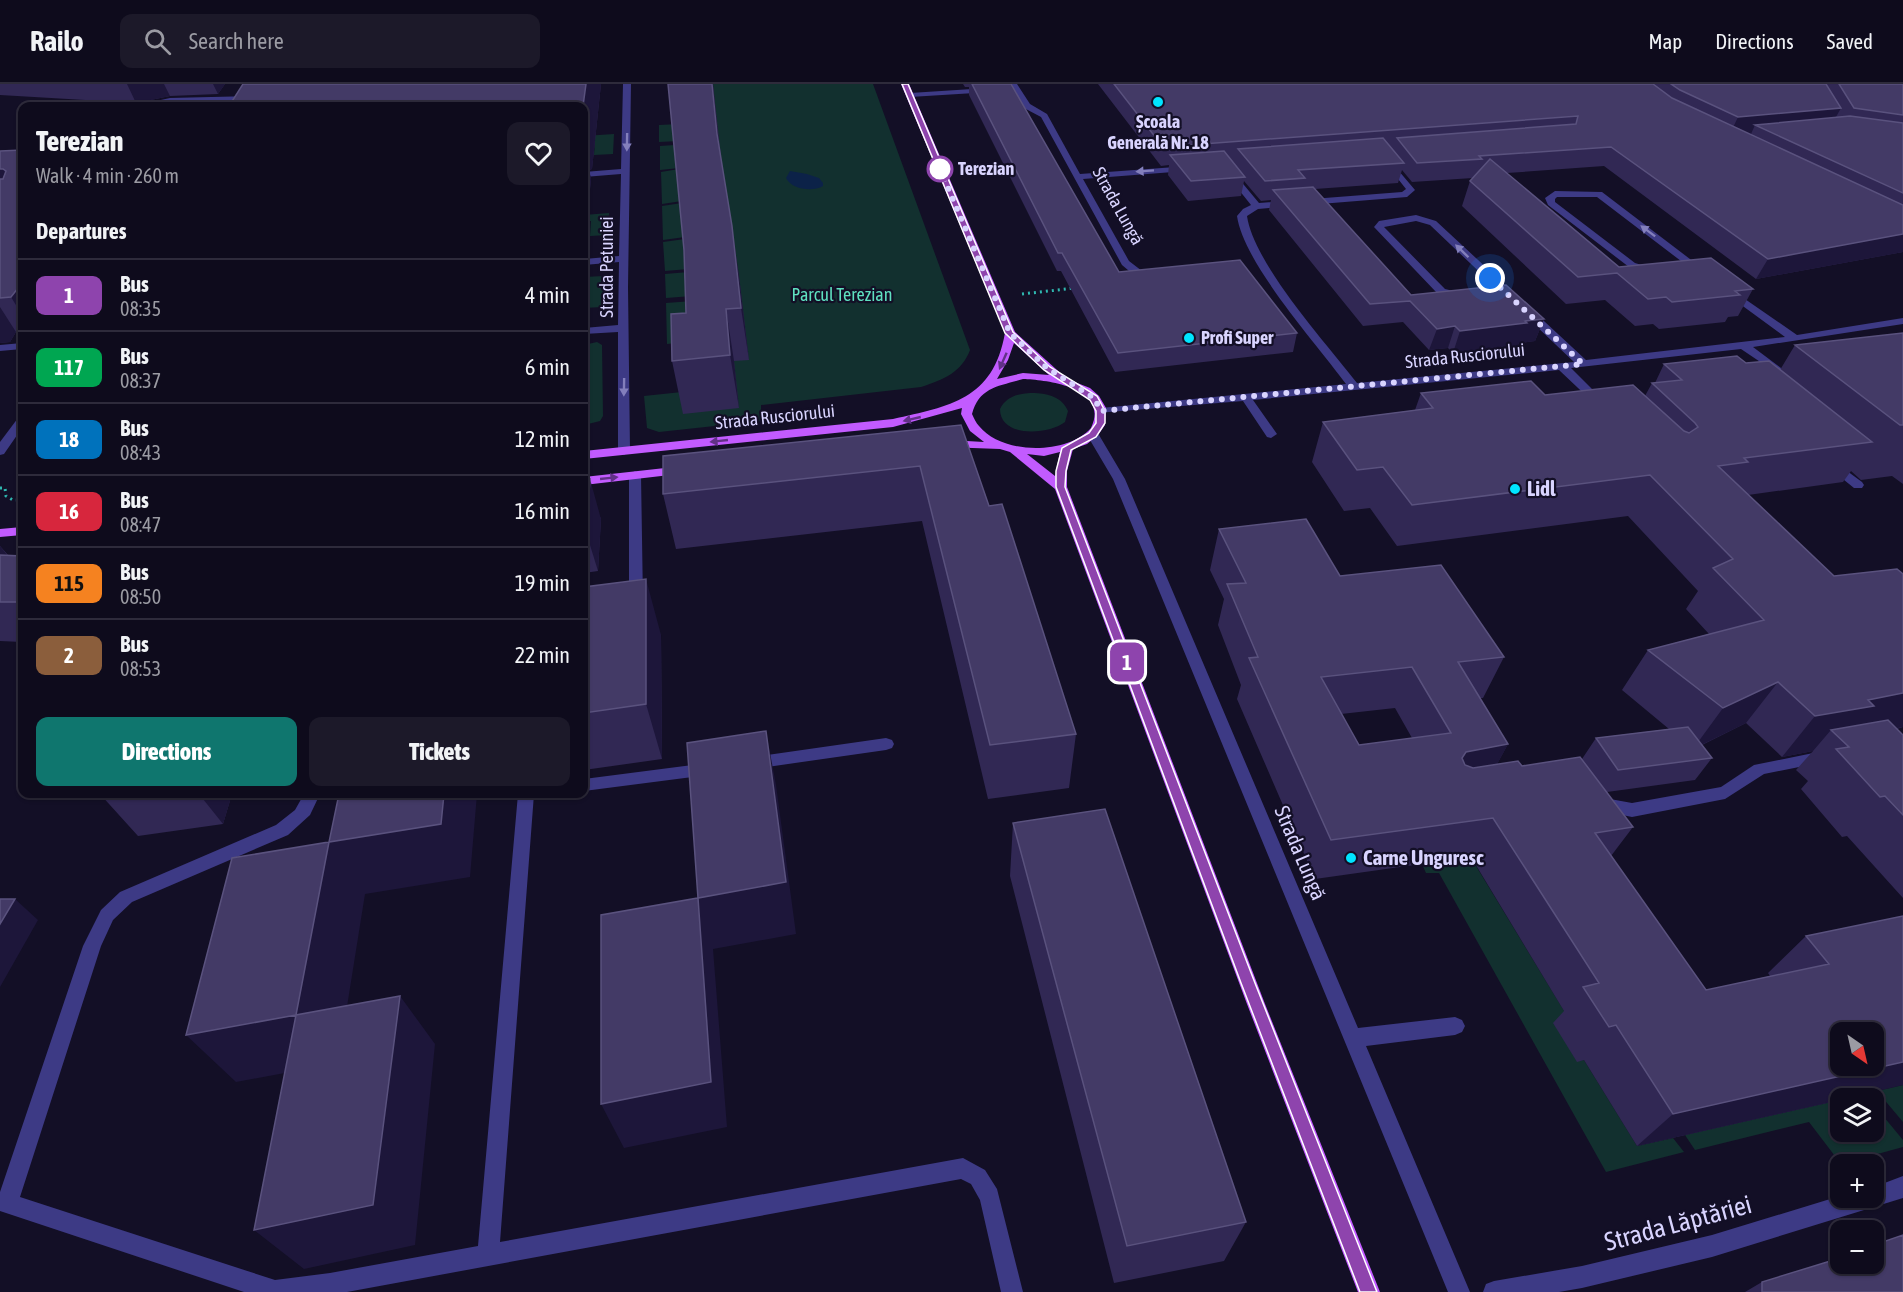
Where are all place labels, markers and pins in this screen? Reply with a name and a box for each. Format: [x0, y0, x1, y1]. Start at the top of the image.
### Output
marker: Școala Generală Nr. 18 [1151, 95, 1165, 109]
place label: Școala Generală Nr. 18 [1107, 111, 1209, 153]
marker: Terezian [927, 156, 953, 182]
place label: Terezian [958, 158, 1014, 179]
place label: Profi Super [1201, 327, 1274, 348]
marker: Profi Super [1182, 331, 1196, 345]
place label: Lidl [1527, 476, 1556, 500]
marker: Lidl [1508, 482, 1522, 496]
place label: Carne Unguresc [1363, 845, 1484, 869]
marker: Carne Unguresc [1344, 851, 1358, 865]

